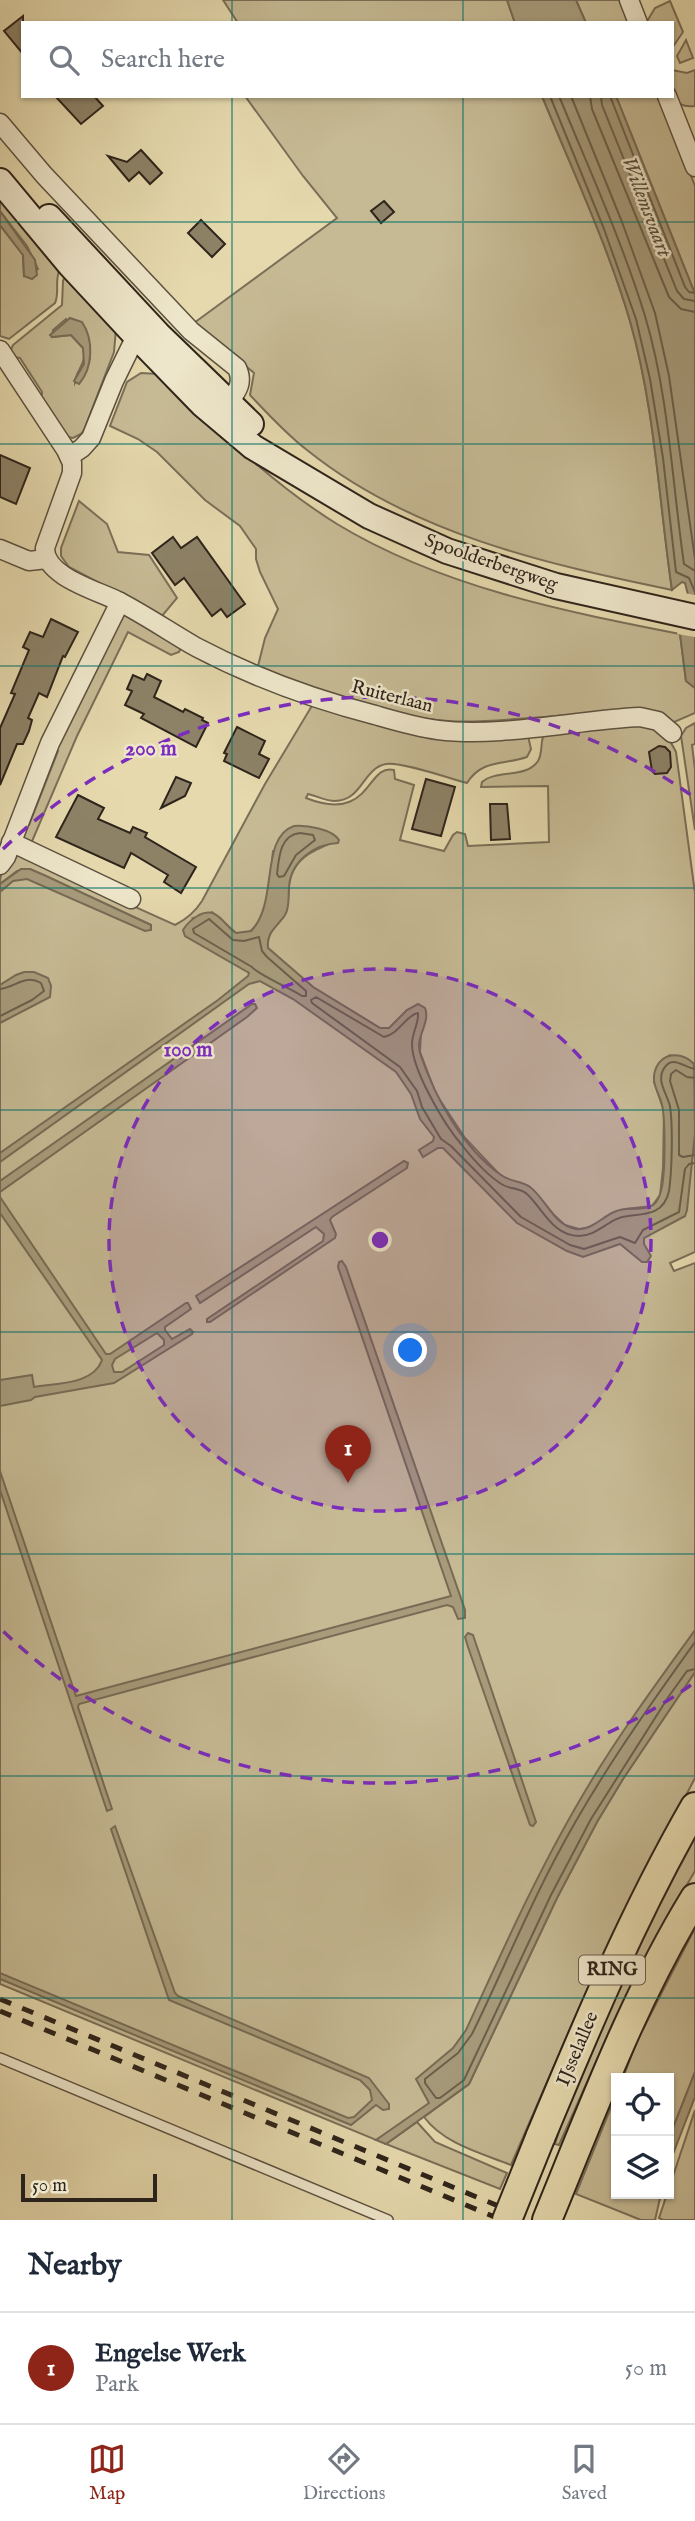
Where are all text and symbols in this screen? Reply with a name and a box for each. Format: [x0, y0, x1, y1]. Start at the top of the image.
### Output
search box [21, 21, 674, 98]
icon: search [45, 41, 83, 79]
text: Search here [101, 43, 225, 76]
water label: Willemsvaart [614, 153, 678, 262]
street label: Spoolderbergweg [421, 529, 561, 597]
street label: Ruiterlaan [349, 675, 435, 719]
text: 200 m [125, 736, 177, 763]
text: 100 m [163, 1037, 213, 1064]
centre of rings [368, 1228, 392, 1252]
your location [393, 1333, 427, 1367]
pin: 1 [325, 1425, 371, 1483]
road number: RING [579, 1956, 645, 1984]
street label: IJsselallee [552, 2008, 605, 2090]
map controls [611, 2073, 674, 2199]
button: locate [611, 2073, 674, 2136]
button: layers [611, 2136, 674, 2199]
scale bar [21, 2171, 158, 2203]
text: 50 m [32, 2174, 67, 2198]
text: Nearby [28, 2247, 121, 2285]
text: Engelse Werk [95, 2337, 246, 2370]
text: 1 [47, 2354, 55, 2383]
text: 50 m [625, 2354, 667, 2383]
text: Park [95, 2370, 139, 2399]
tab: Map [88, 2440, 126, 2506]
tab: Directions [303, 2440, 385, 2506]
tab: Saved [562, 2440, 607, 2506]

